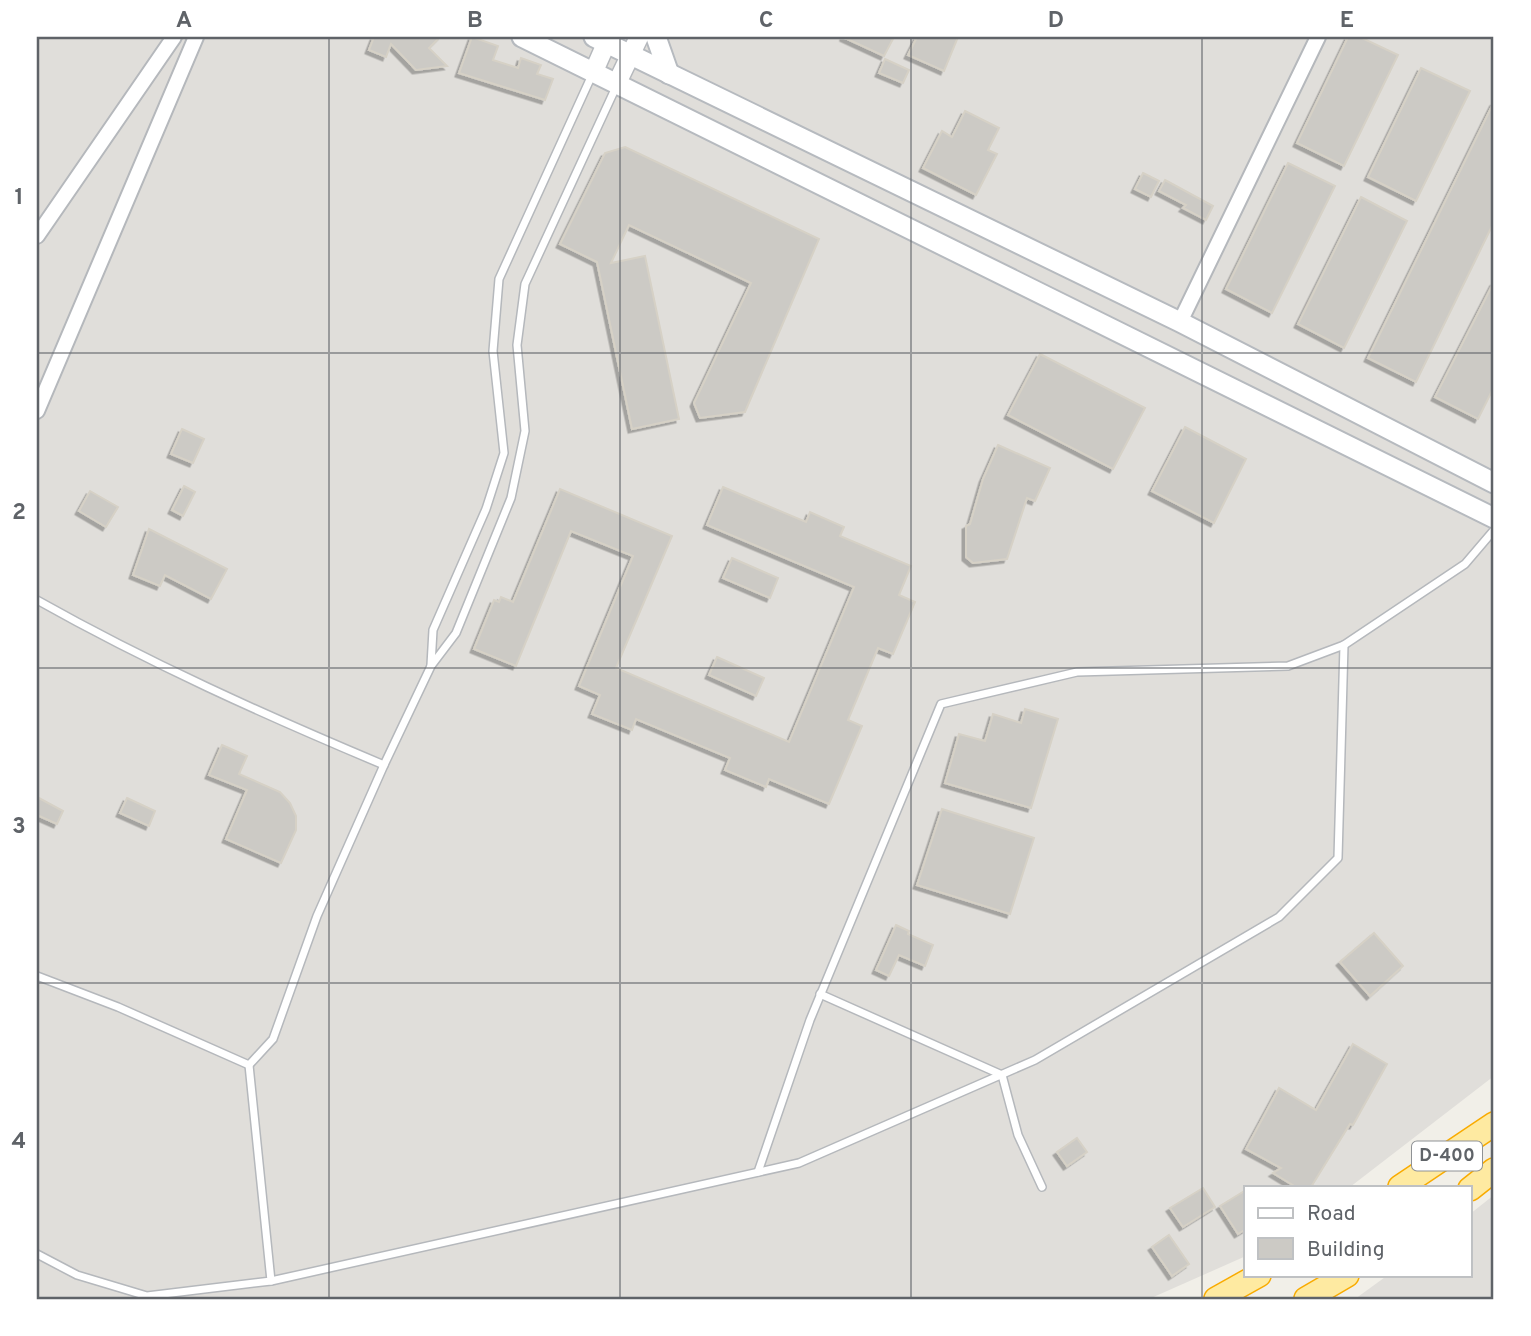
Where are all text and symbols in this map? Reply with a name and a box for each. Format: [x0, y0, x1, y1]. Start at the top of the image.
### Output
text: A [176, 7, 192, 36]
text: B [467, 7, 483, 36]
text: C [759, 7, 773, 36]
text: D [1048, 7, 1064, 36]
text: E [1340, 7, 1354, 36]
text: 1 [14, 184, 24, 213]
text: 2 [12, 499, 26, 528]
text: 3 [12, 813, 26, 842]
text: 4 [12, 1128, 26, 1157]
road number: D-400 [1412, 1142, 1482, 1170]
legend [1244, 1186, 1472, 1276]
text: Road [1307, 1201, 1356, 1228]
text: Building [1307, 1237, 1385, 1264]

